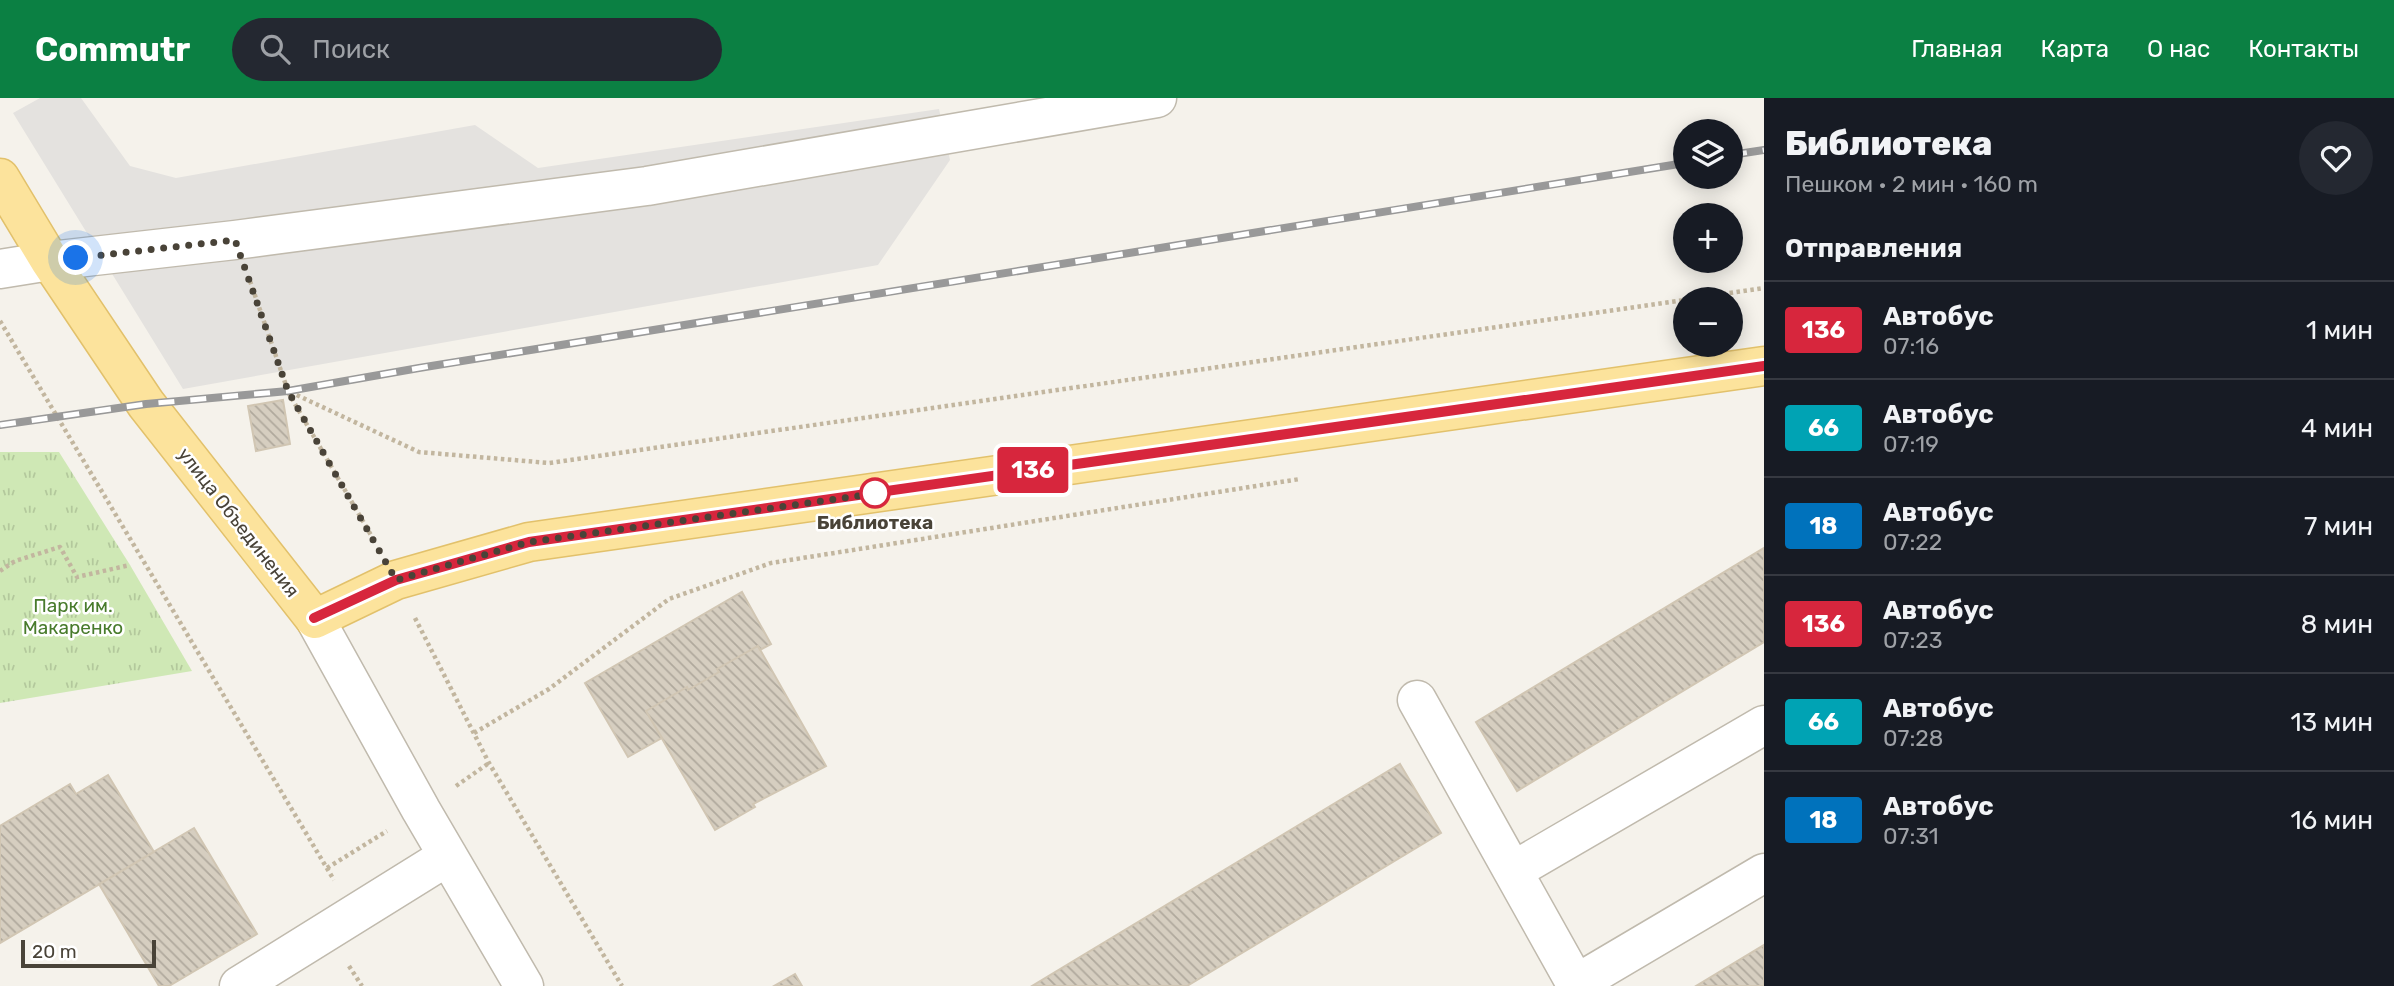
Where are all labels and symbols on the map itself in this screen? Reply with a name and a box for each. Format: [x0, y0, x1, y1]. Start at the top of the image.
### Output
your location [58, 240, 93, 275]
street label: улица Объединения [173, 443, 304, 602]
line badge: 136 [993, 447, 1073, 493]
marker: Библиотека [860, 478, 890, 508]
place label: Библиотека [817, 511, 933, 534]
park label: Парк им. Макаренко [23, 594, 123, 639]
scale bar [21, 937, 156, 969]

